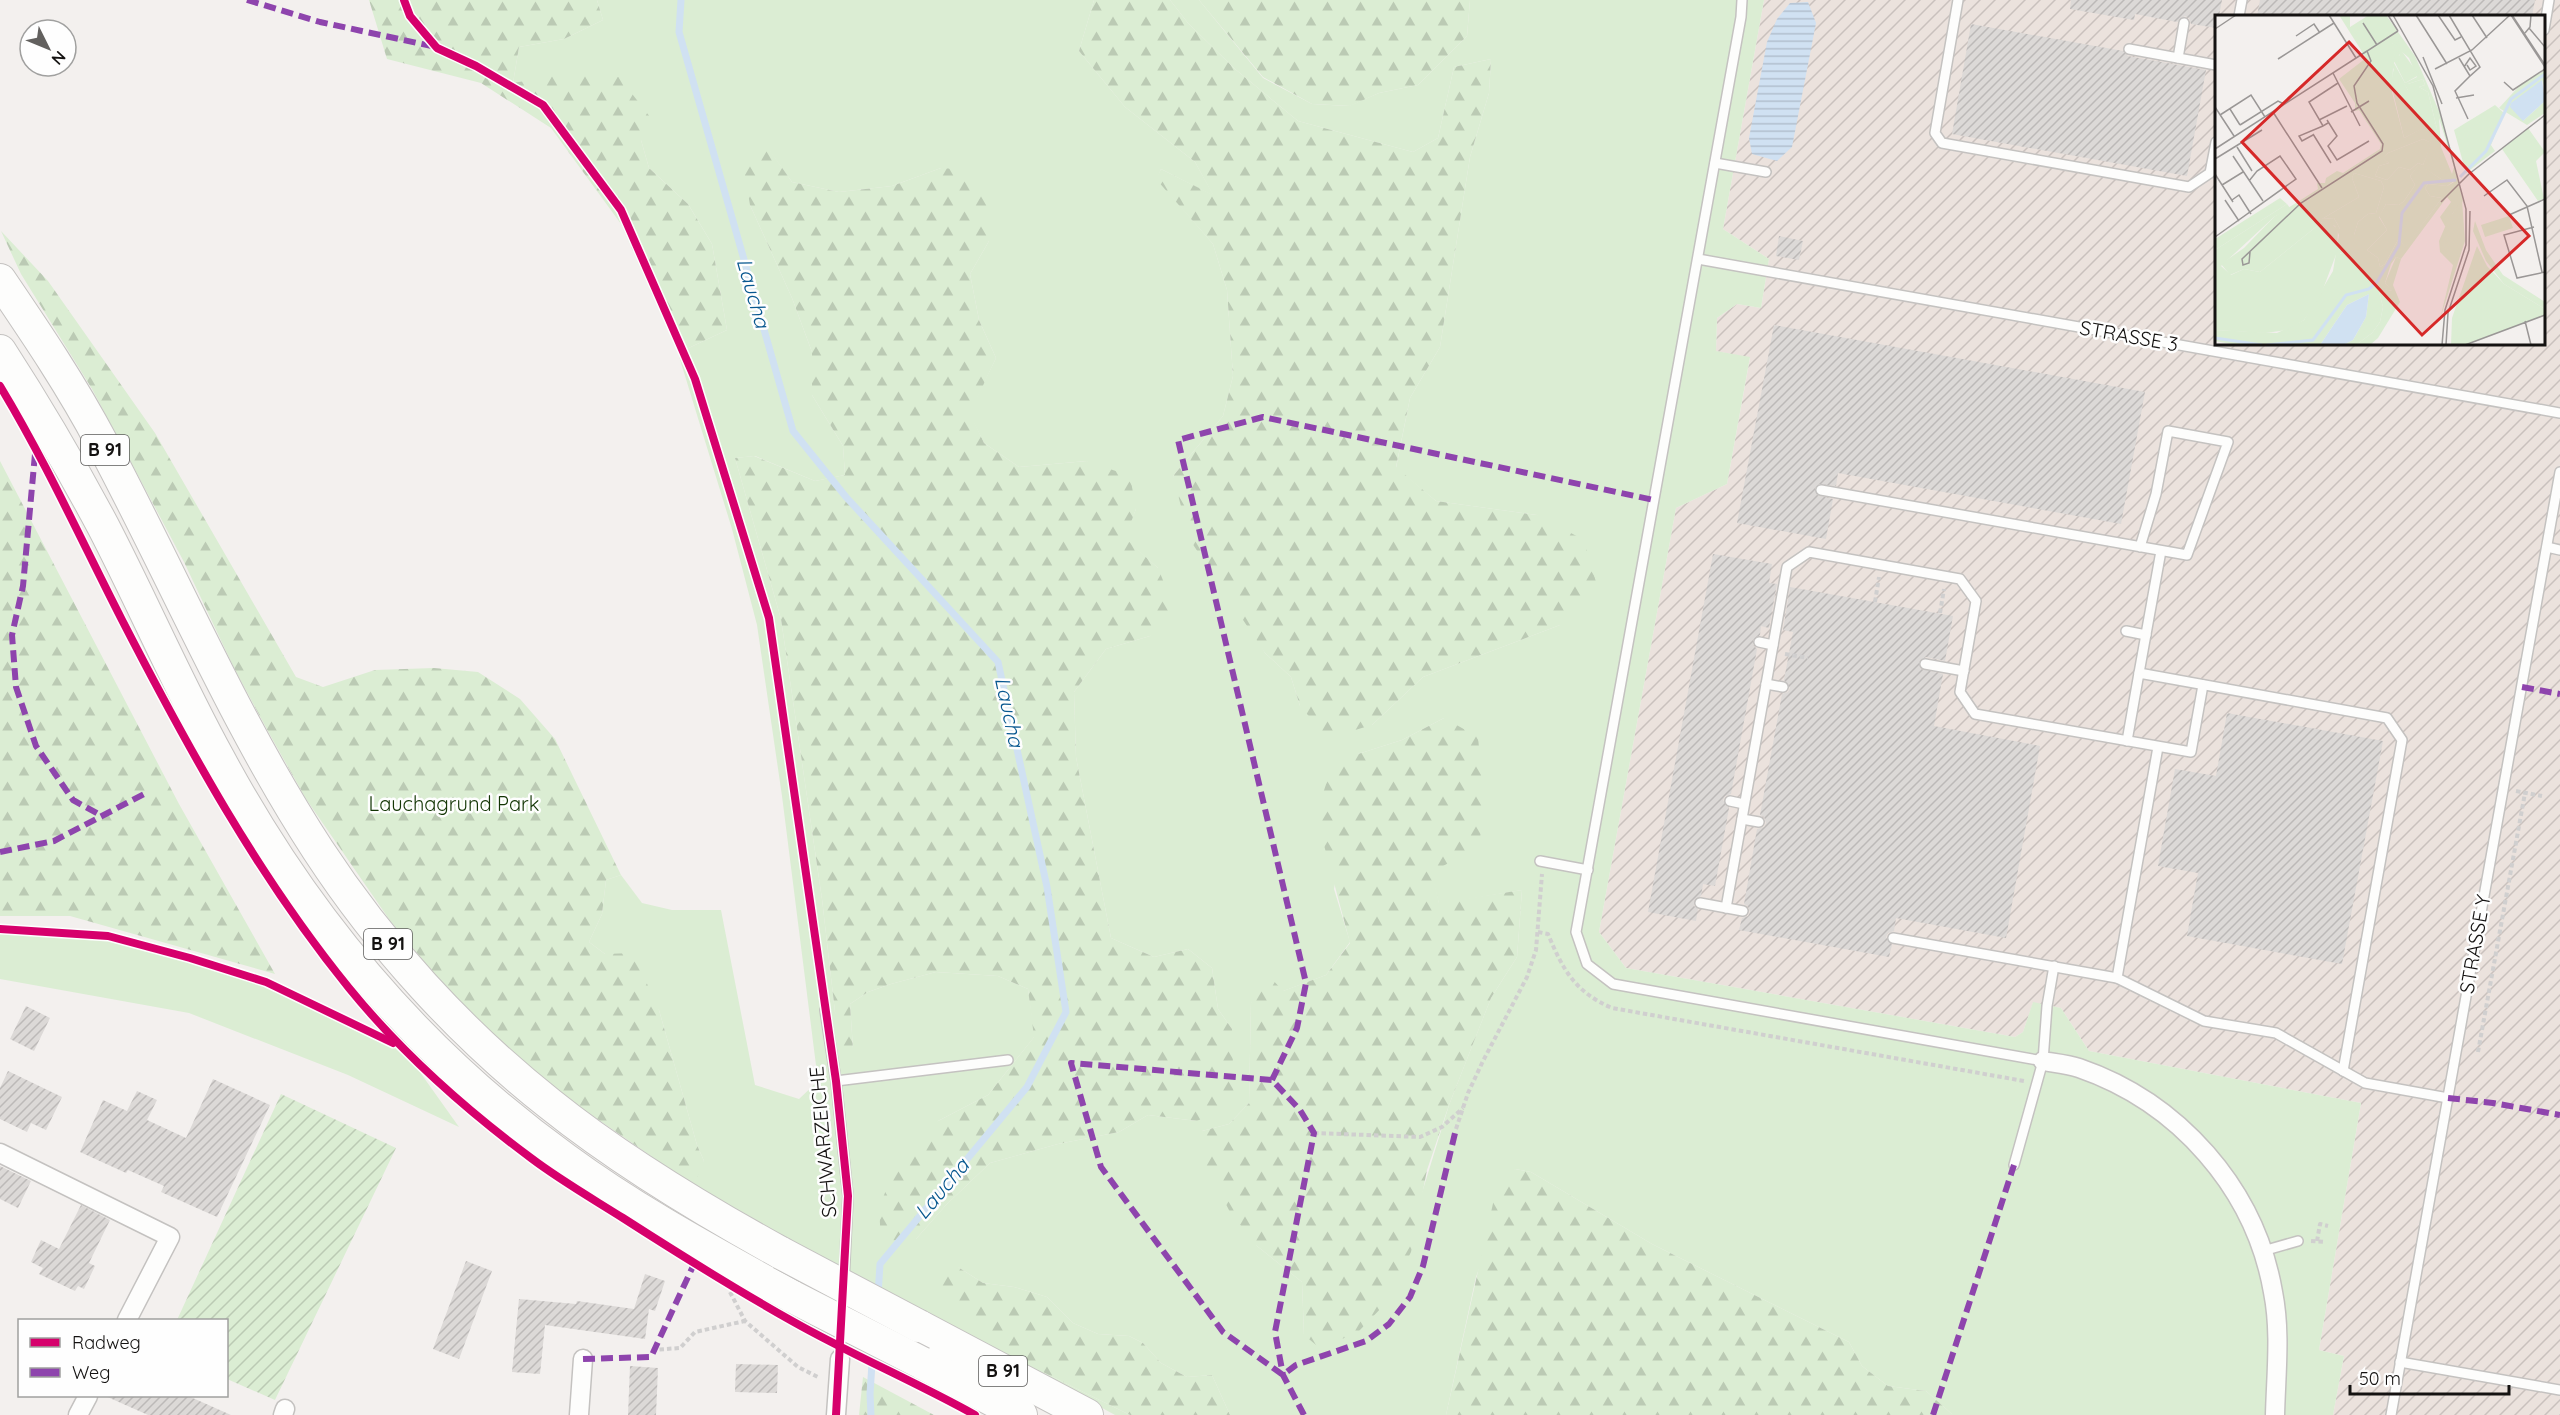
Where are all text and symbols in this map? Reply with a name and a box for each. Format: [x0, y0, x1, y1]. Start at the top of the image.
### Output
inset map [2215, 15, 2545, 345]
north arrow [18, 18, 78, 78]
text: N [48, 47, 70, 69]
water label: Laucha [732, 255, 777, 332]
street label: STRASSE 3 [2078, 315, 2180, 356]
road number: B 91 [81, 435, 129, 465]
water label: Laucha [990, 674, 1030, 751]
park label: Lauchagrund Park [369, 791, 539, 816]
street label: STRASSE Y [2454, 892, 2496, 995]
road number: B 91 [364, 929, 412, 959]
street label: SCHWARZEICHE [803, 1065, 842, 1219]
water label: Laucha [908, 1152, 975, 1224]
legend [18, 1319, 228, 1397]
text: Radweg [72, 1331, 141, 1354]
road number: B 91 [979, 1356, 1027, 1386]
scale bar [2350, 1358, 2509, 1396]
text: Weg [72, 1361, 110, 1384]
text: 50 m [2359, 1367, 2401, 1390]

